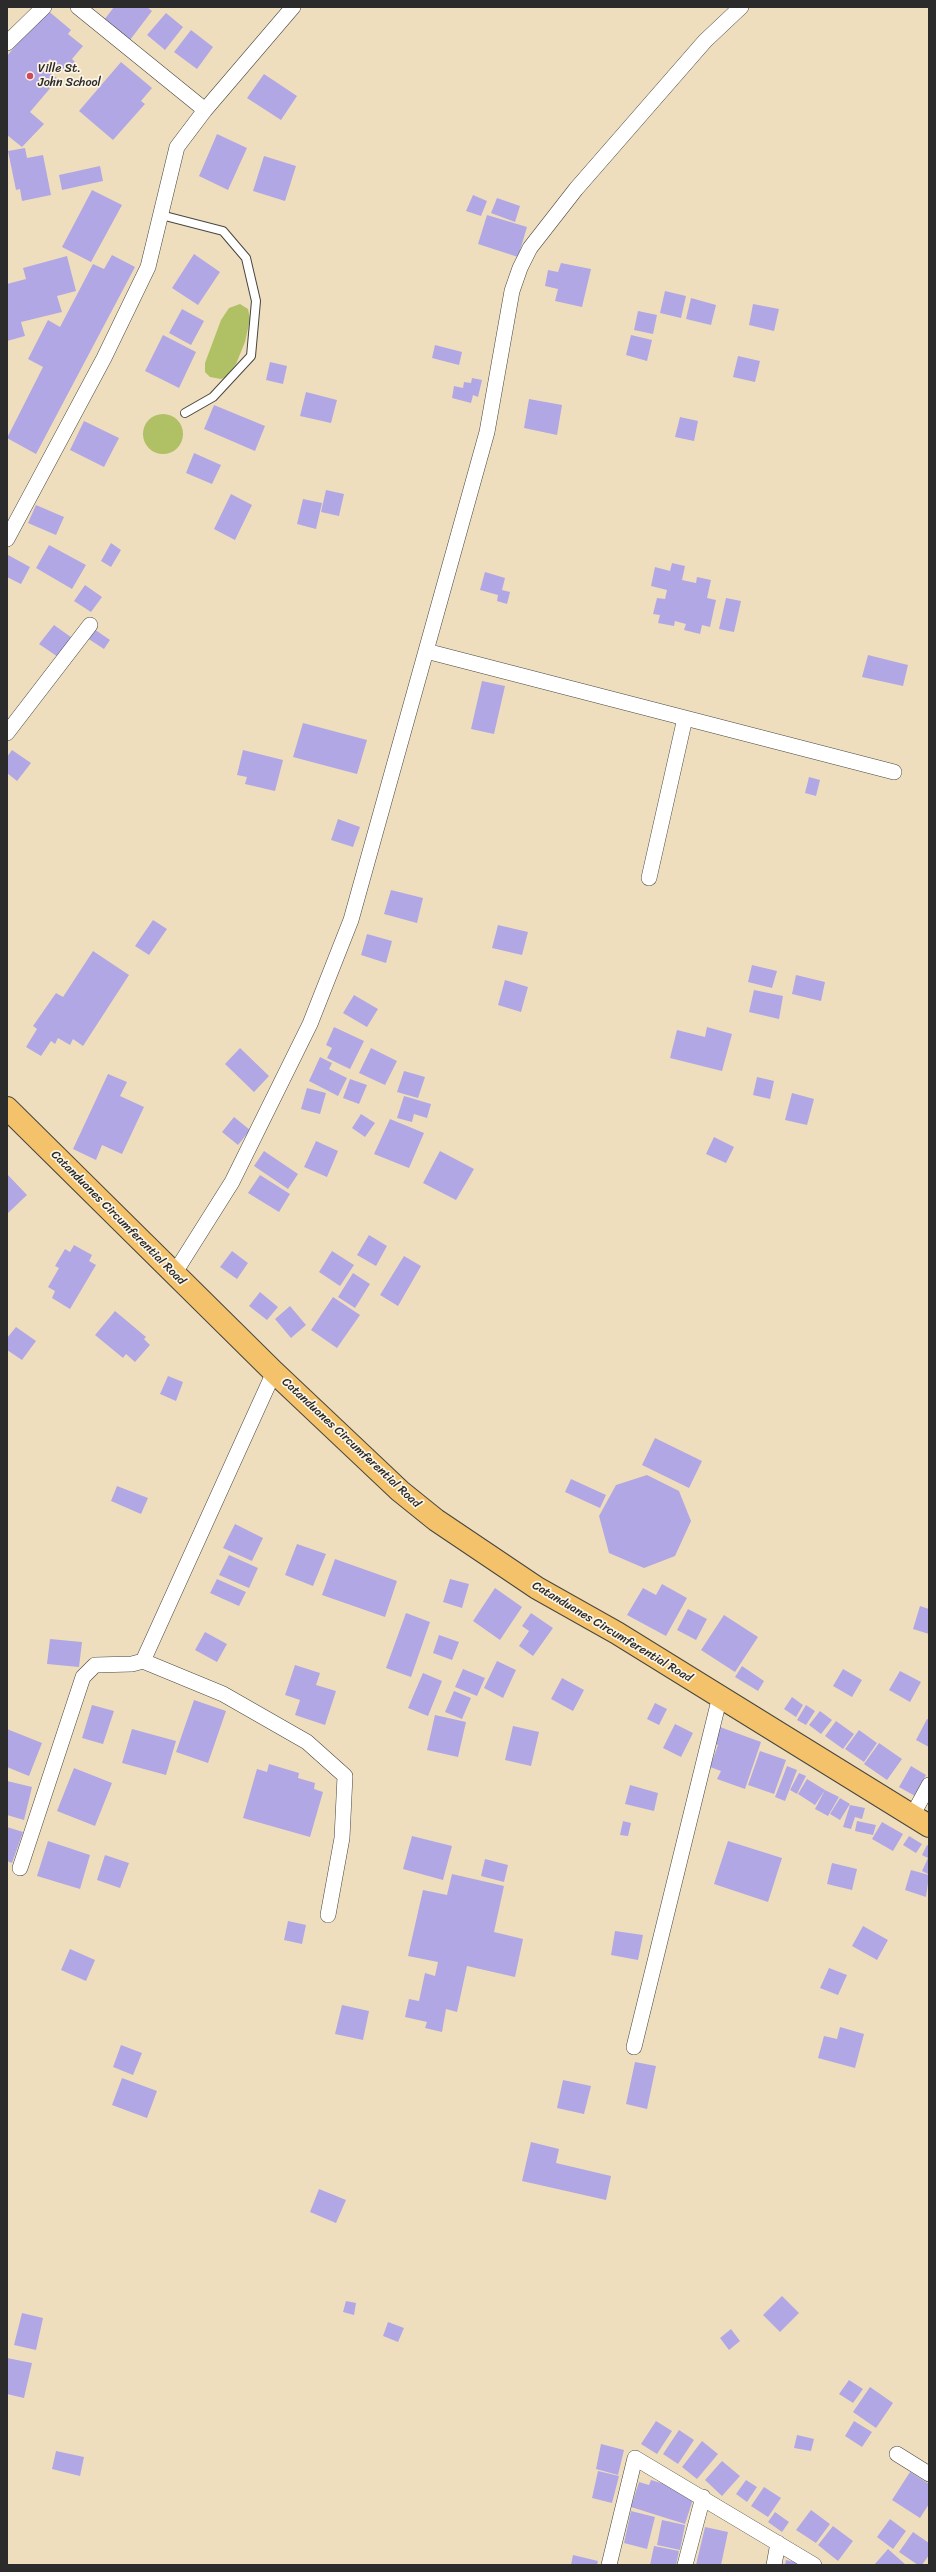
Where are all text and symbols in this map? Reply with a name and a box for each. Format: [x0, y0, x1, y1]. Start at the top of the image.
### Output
place label: Ville St. John School [38, 62, 101, 90]
marker: Ville St. John School [25, 71, 35, 81]
street label: Catanduanes Circumferential Road [48, 1148, 188, 1288]
street label: Catanduanes Circumferential Road [279, 1375, 423, 1511]
street label: Catanduanes Circumferential Road [529, 1578, 695, 1686]

